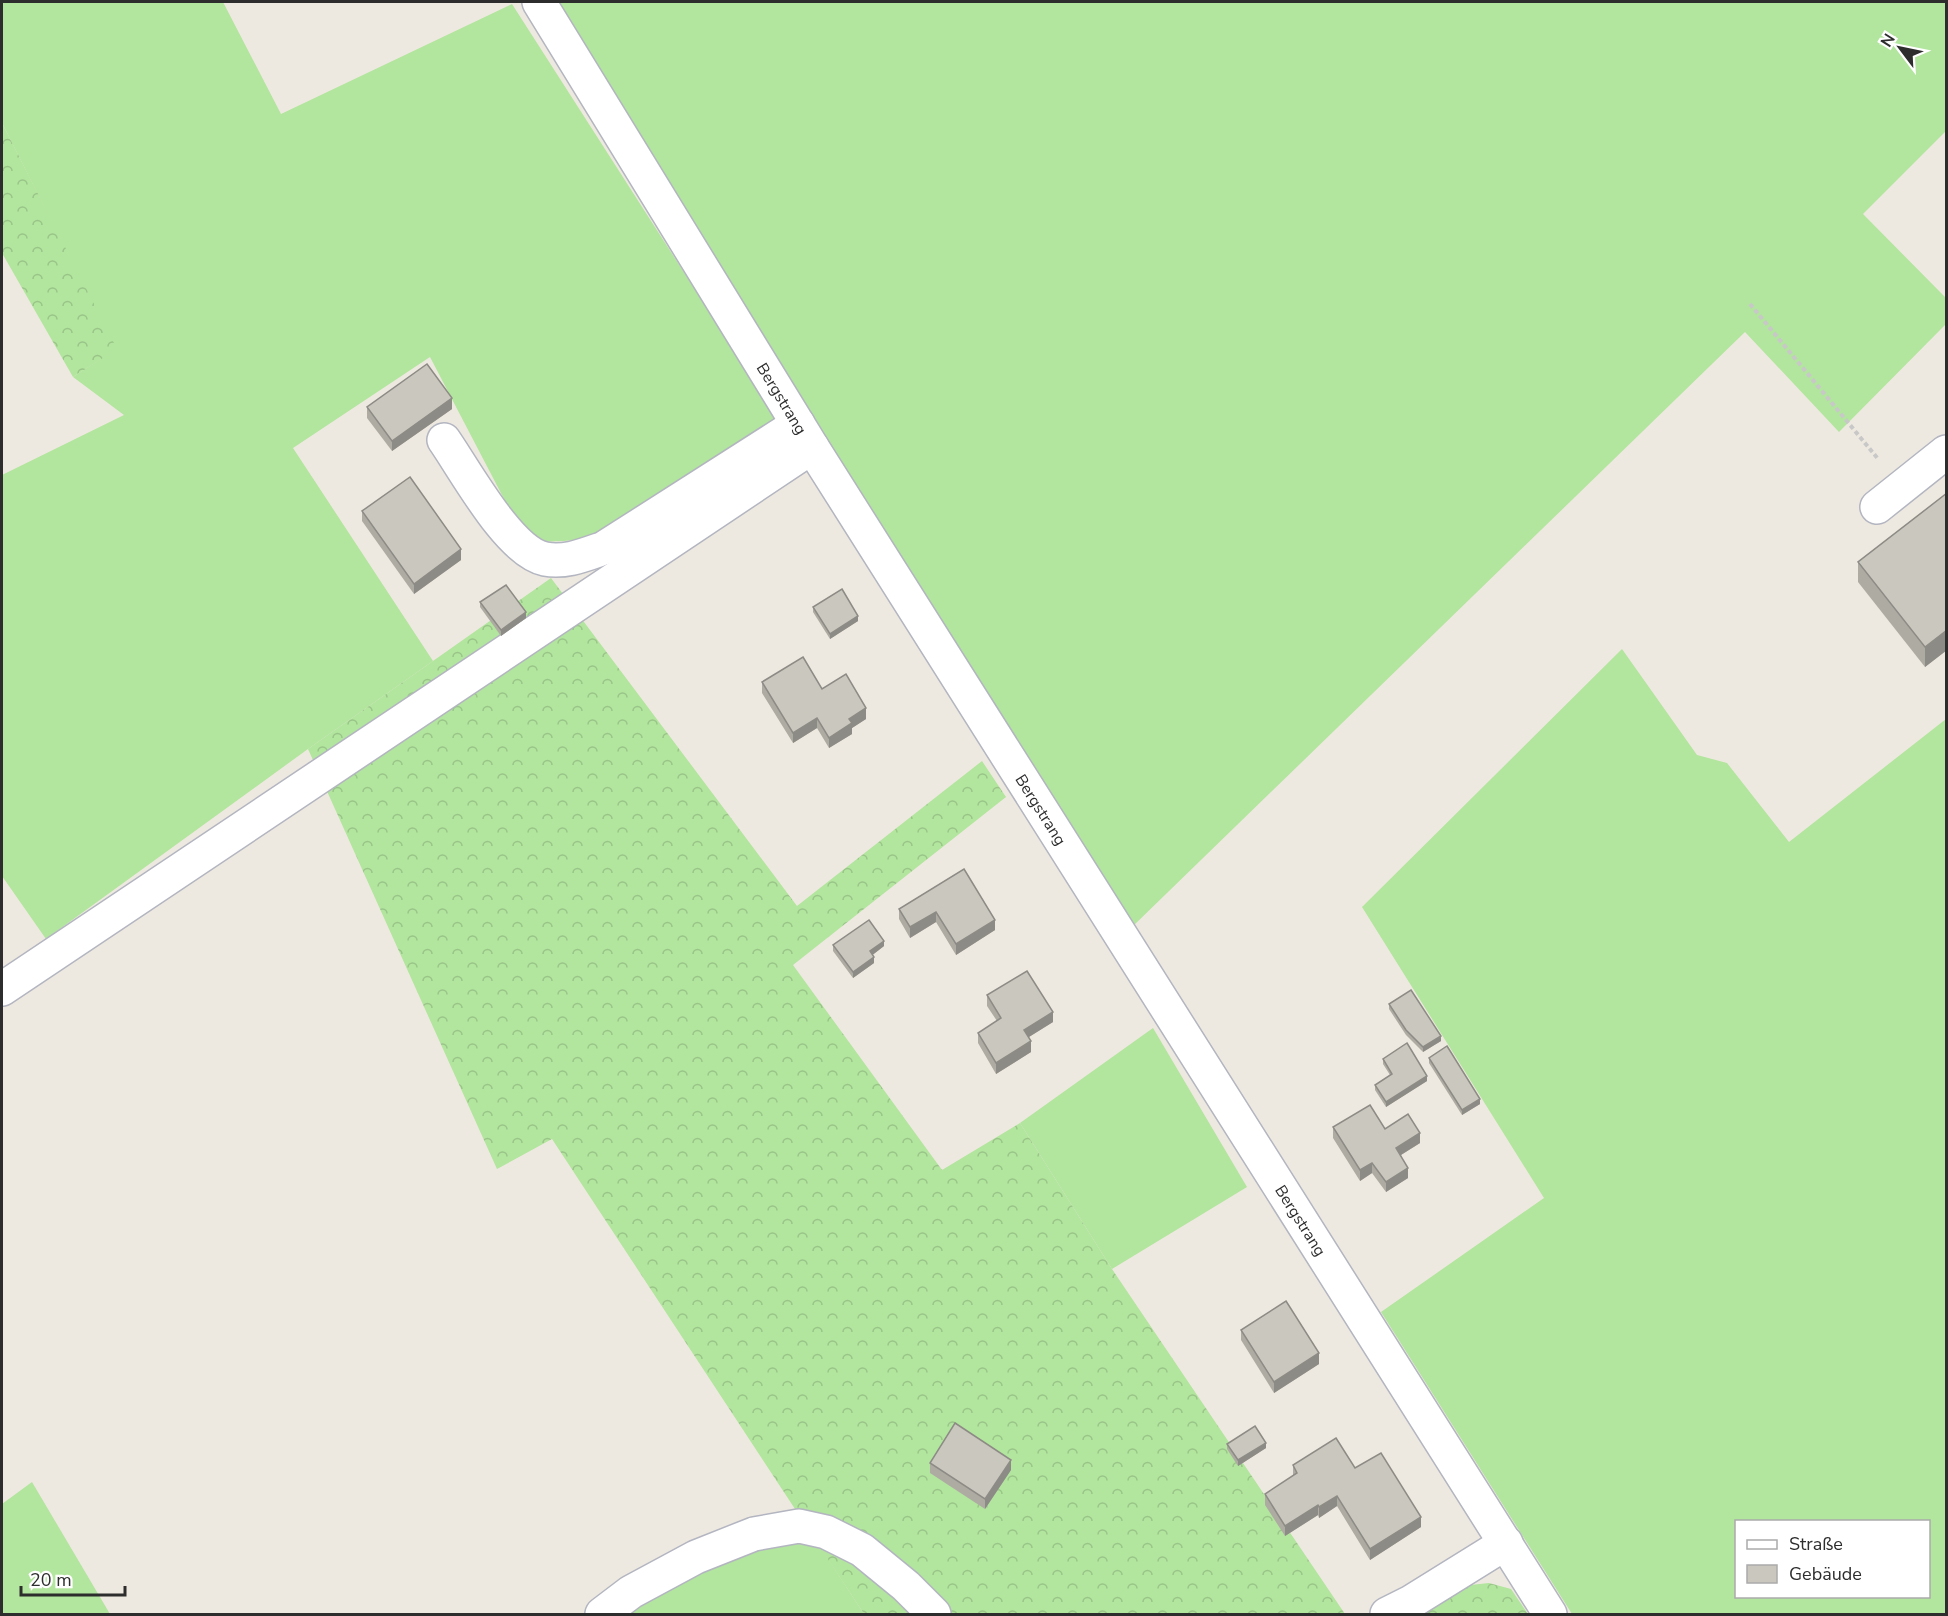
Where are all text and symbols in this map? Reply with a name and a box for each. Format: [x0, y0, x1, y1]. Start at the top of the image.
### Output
north arrow [1870, 18, 1930, 78]
text: N [1876, 30, 1901, 51]
street label: Bergstrang [751, 359, 812, 439]
street label: Bergstrang [1010, 770, 1071, 850]
street label: Bergstrang [1269, 1181, 1331, 1261]
legend [1735, 1520, 1930, 1598]
text: Straße [1789, 1532, 1843, 1556]
scale bar [21, 1559, 124, 1597]
text: Gebäude [1789, 1562, 1862, 1586]
text: 20 m [30, 1568, 72, 1592]

